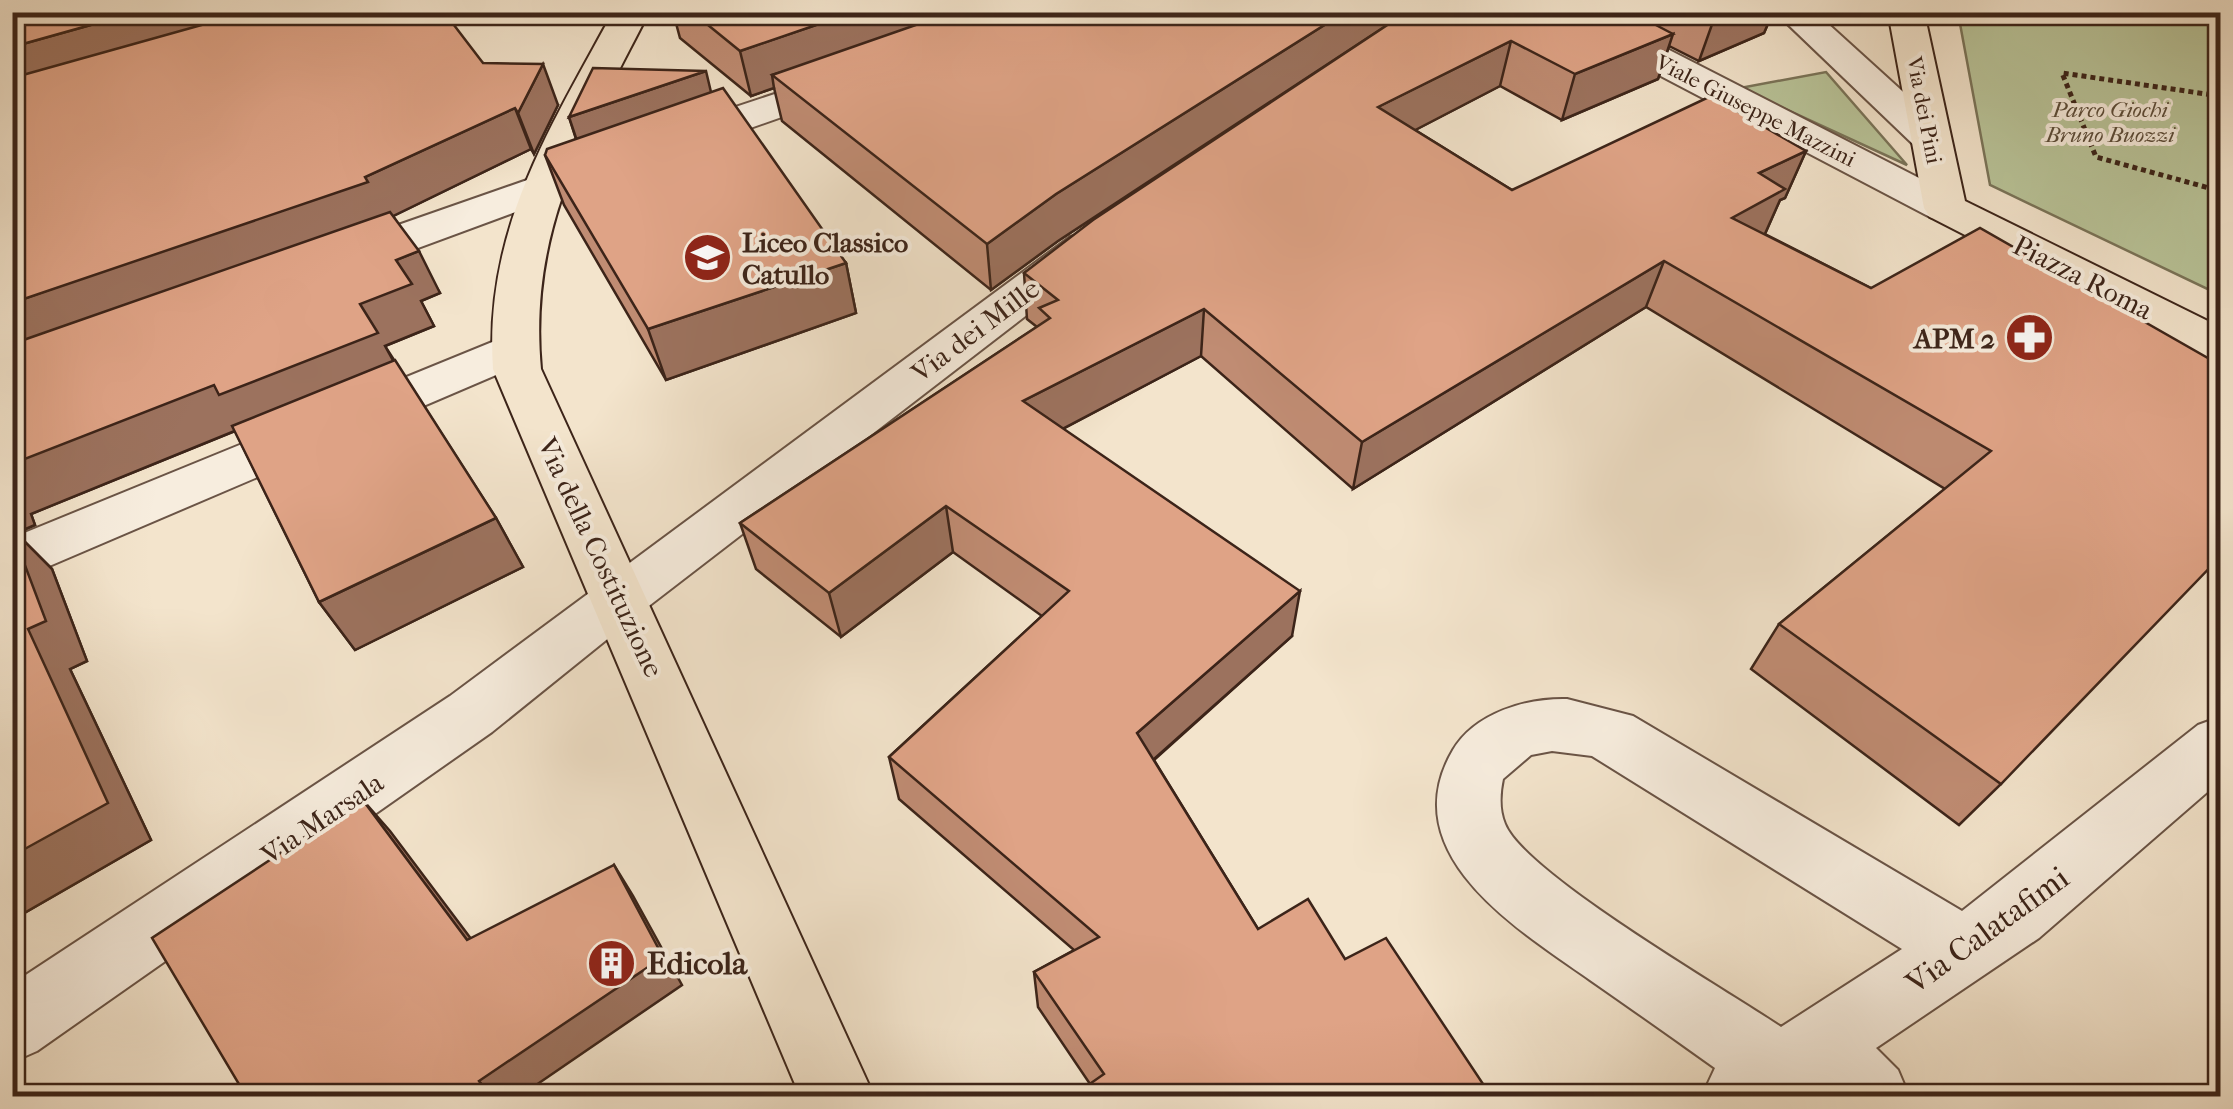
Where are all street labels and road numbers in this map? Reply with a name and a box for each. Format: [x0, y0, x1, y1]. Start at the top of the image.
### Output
street label: Viale Giuseppe Mazzini [1650, 49, 1860, 173]
street label: Via dei Pini [1901, 53, 1947, 167]
street label: Piazza Roma [2008, 228, 2159, 327]
street label: Via dei Mille [904, 271, 1046, 390]
street label: Via della Costituzione [530, 431, 671, 682]
street label: Via Marsala [254, 765, 390, 872]
street label: Via Calatafimi [1898, 859, 2076, 1002]

